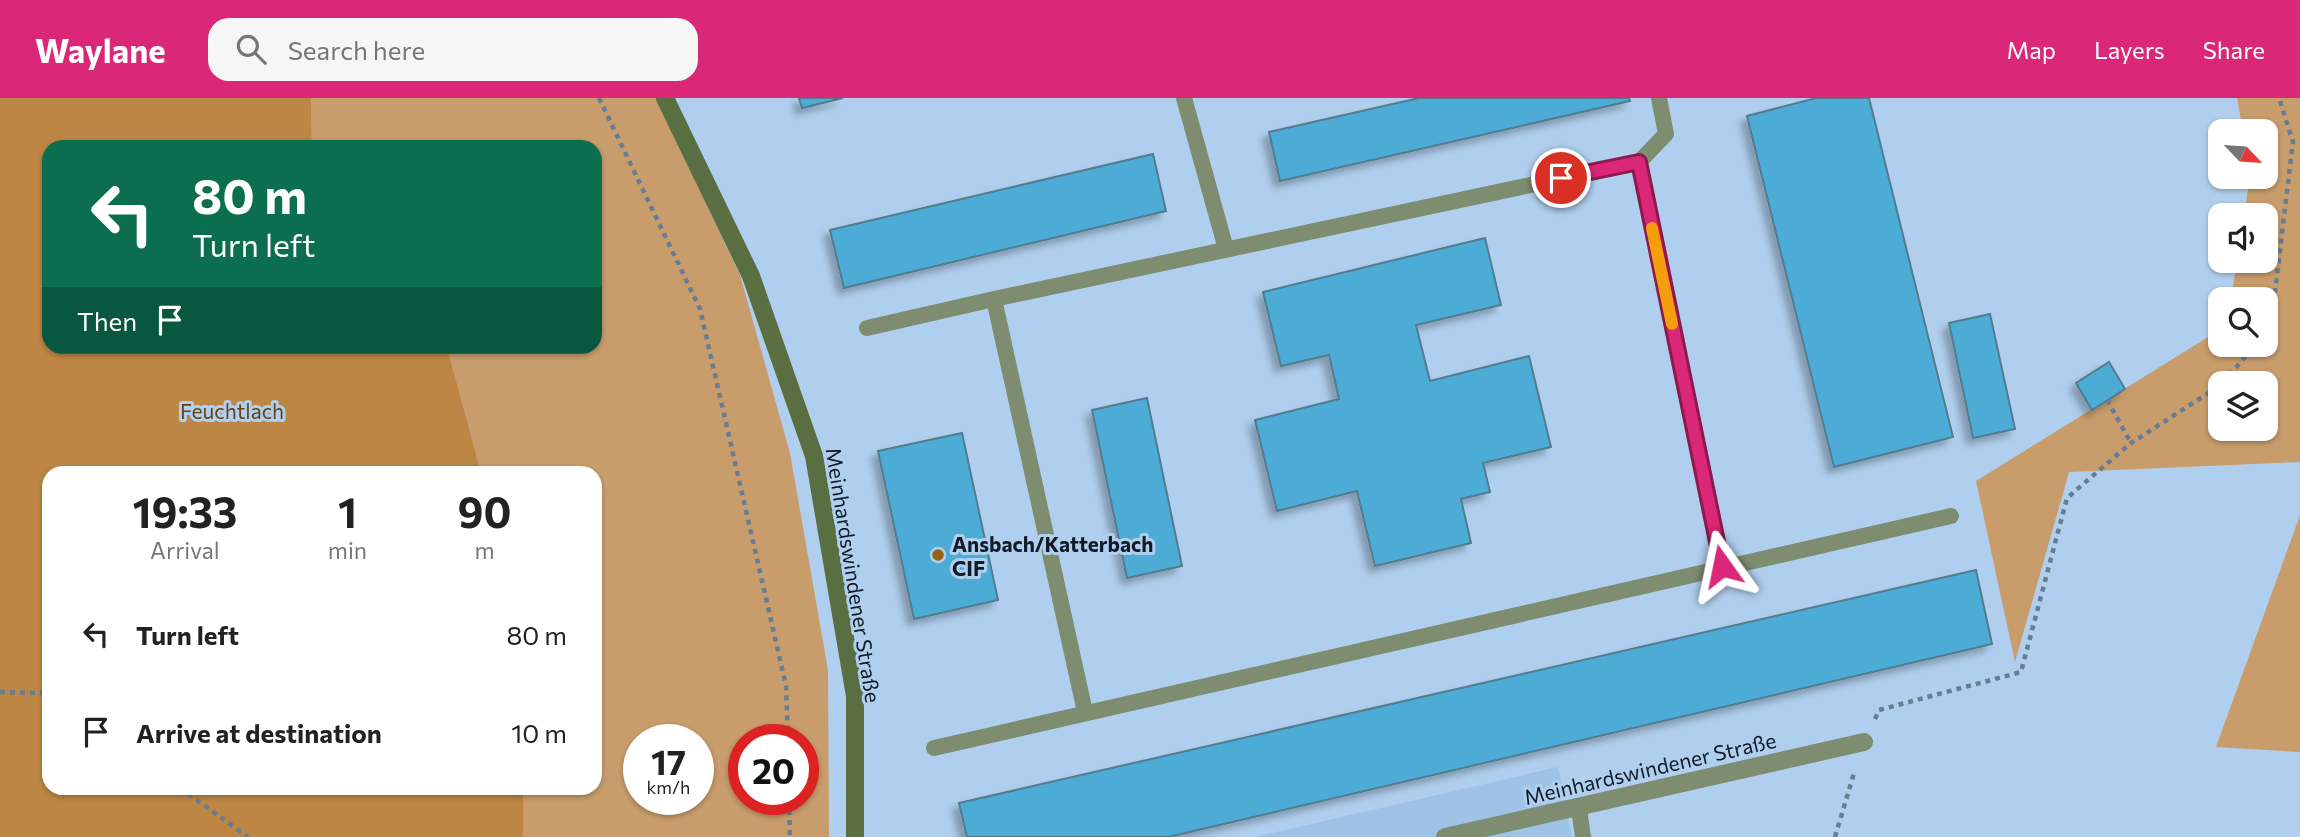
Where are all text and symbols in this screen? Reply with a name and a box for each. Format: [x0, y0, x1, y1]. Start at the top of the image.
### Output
search box [208, 18, 698, 81]
text: Waylane [35, 29, 166, 70]
icon: search [232, 30, 270, 68]
text: Search here [288, 34, 425, 65]
text: Map [2007, 35, 2056, 64]
text: Layers [2094, 35, 2165, 64]
text: Share [2203, 35, 2265, 64]
north arrow [2208, 119, 2278, 189]
map controls [2208, 119, 2278, 441]
pin [1531, 148, 1591, 208]
icon: arrive [1542, 159, 1580, 197]
text: 80 m [192, 164, 307, 224]
icon: left [77, 168, 168, 259]
button: sound [2208, 203, 2278, 273]
text: Turn left [192, 224, 316, 264]
button: search [2208, 287, 2278, 357]
icon: arrive [151, 301, 189, 339]
text: Then [77, 305, 137, 336]
button: layers [2208, 371, 2278, 441]
park label: Feuchtlach [180, 398, 284, 423]
street label: Meinhardswindener Straße [821, 446, 887, 704]
text: 19:33 [133, 485, 237, 537]
text: 1 [338, 485, 357, 537]
text: 90 [458, 485, 511, 537]
position arrow [1685, 529, 1759, 603]
place label: Ansbach/Katterbach CIF [952, 531, 1153, 580]
text: Arrival [150, 536, 220, 564]
text: min [328, 536, 367, 564]
text: m [474, 536, 495, 564]
marker: Ansbach/Katterbach CIF [930, 547, 946, 563]
icon: left [77, 615, 115, 653]
text: Turn left [136, 619, 239, 650]
text: 80 m [507, 619, 567, 650]
icon: arrive [77, 713, 115, 751]
text: Arrive at destination [136, 717, 382, 748]
text: 10 m [511, 717, 567, 748]
speed limit sign: 20 [728, 724, 819, 815]
street label: Meinhardswindener Straße [1522, 727, 1778, 809]
text: 17 [651, 739, 686, 782]
text: km/h [647, 776, 690, 798]

